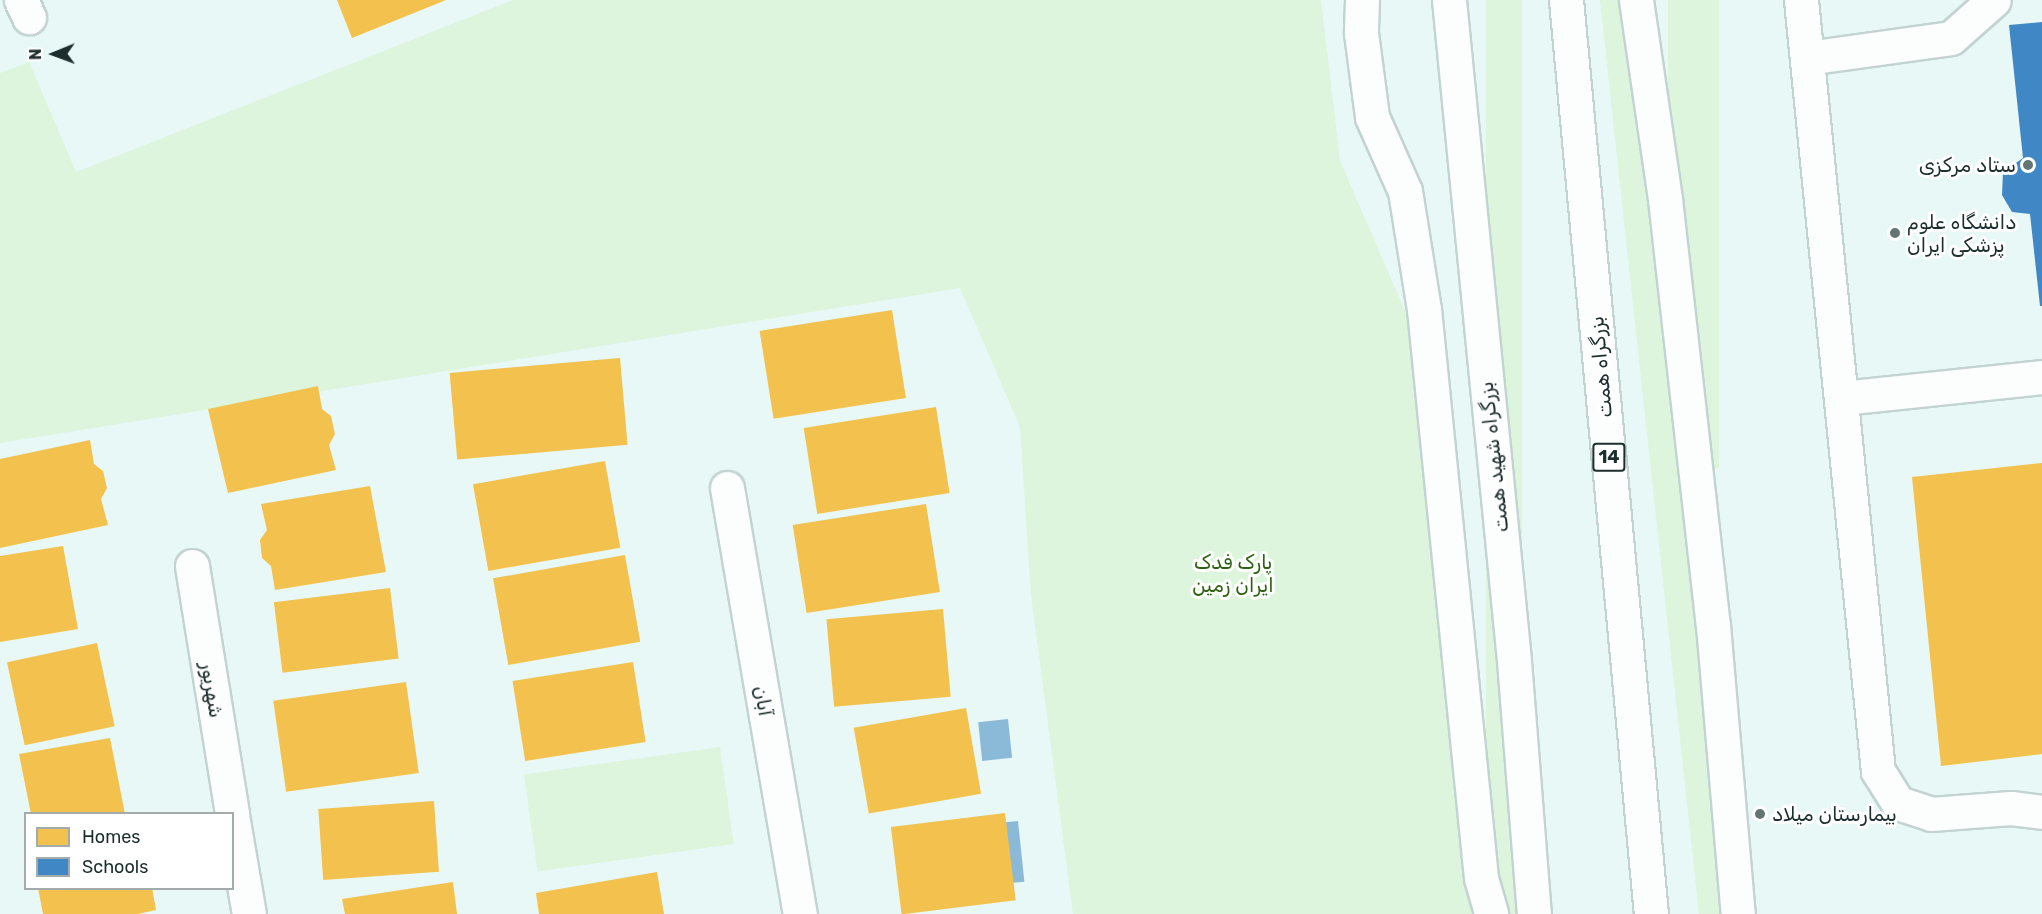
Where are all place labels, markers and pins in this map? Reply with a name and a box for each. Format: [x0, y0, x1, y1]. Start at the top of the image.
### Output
place label: ستاد مرکزی [1919, 153, 2016, 177]
marker: ستاد مرکزی [2021, 158, 2035, 172]
place label: دانشگاه علوم پزشکی ایران [1907, 210, 2016, 257]
marker: دانشگاه علوم پزشکی ایران [1888, 226, 1902, 240]
place label: بیمارستان میلاد [1772, 802, 1897, 826]
marker: بیمارستان میلاد [1753, 807, 1767, 821]

